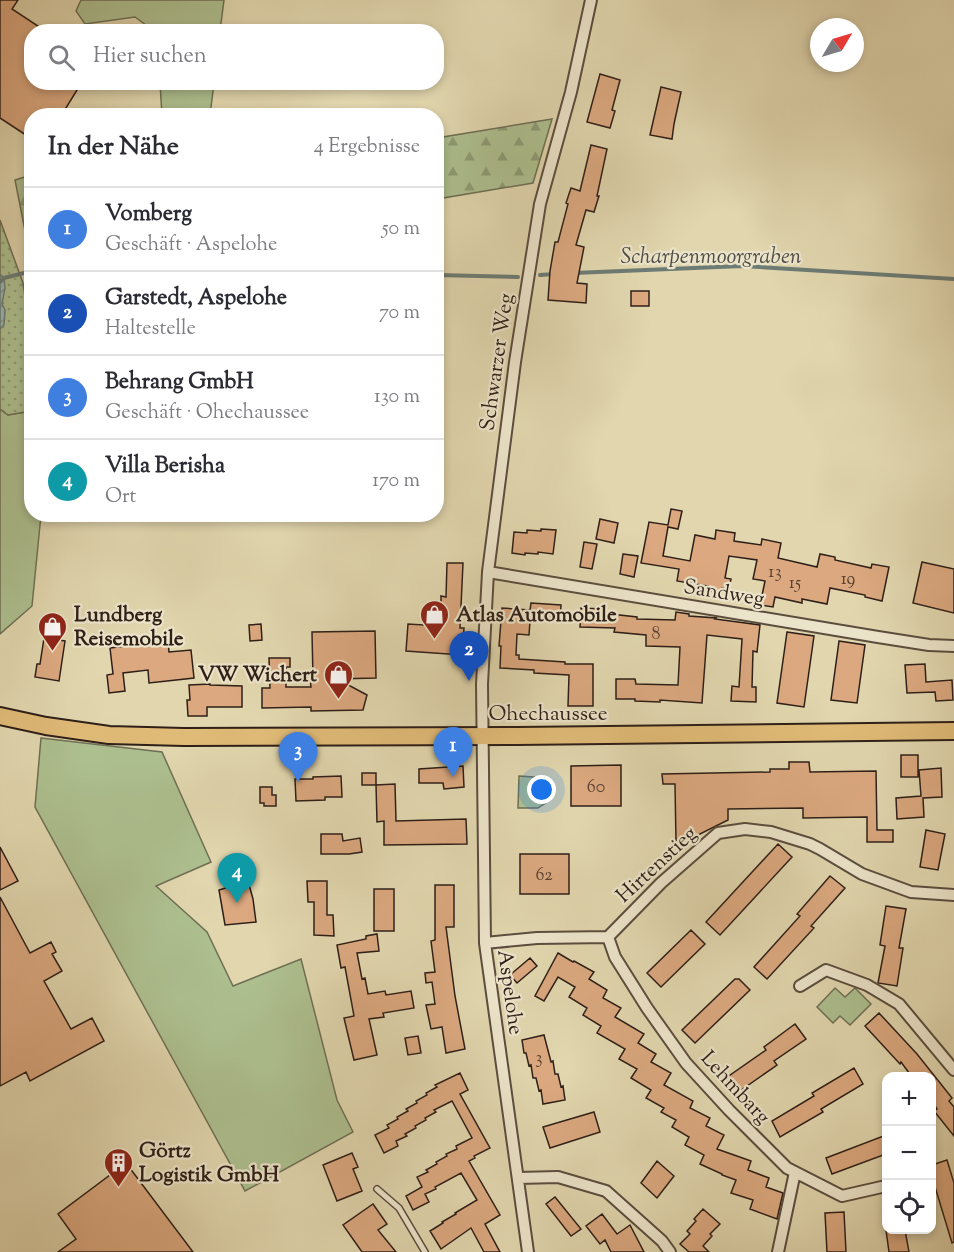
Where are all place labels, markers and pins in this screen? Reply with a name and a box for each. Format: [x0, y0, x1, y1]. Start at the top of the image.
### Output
shop icon: Atlas Automobile [419, 598, 451, 640]
place label: Lundberg Reisemobile [74, 601, 184, 655]
place label: Atlas Automobile [456, 601, 617, 631]
shop icon: Lundberg Reisemobile [37, 610, 69, 652]
pin: 2 [450, 632, 488, 681]
shop icon: VW Wichert [322, 658, 354, 700]
place label: VW Wichert [198, 661, 318, 691]
pin: 1 [434, 728, 472, 777]
pin: 3 [278, 732, 318, 782]
pin: 4 [218, 854, 256, 903]
place label: Görtz Logistik GmbH [139, 1137, 280, 1191]
building icon: Görtz Logistik GmbH [102, 1146, 134, 1188]

